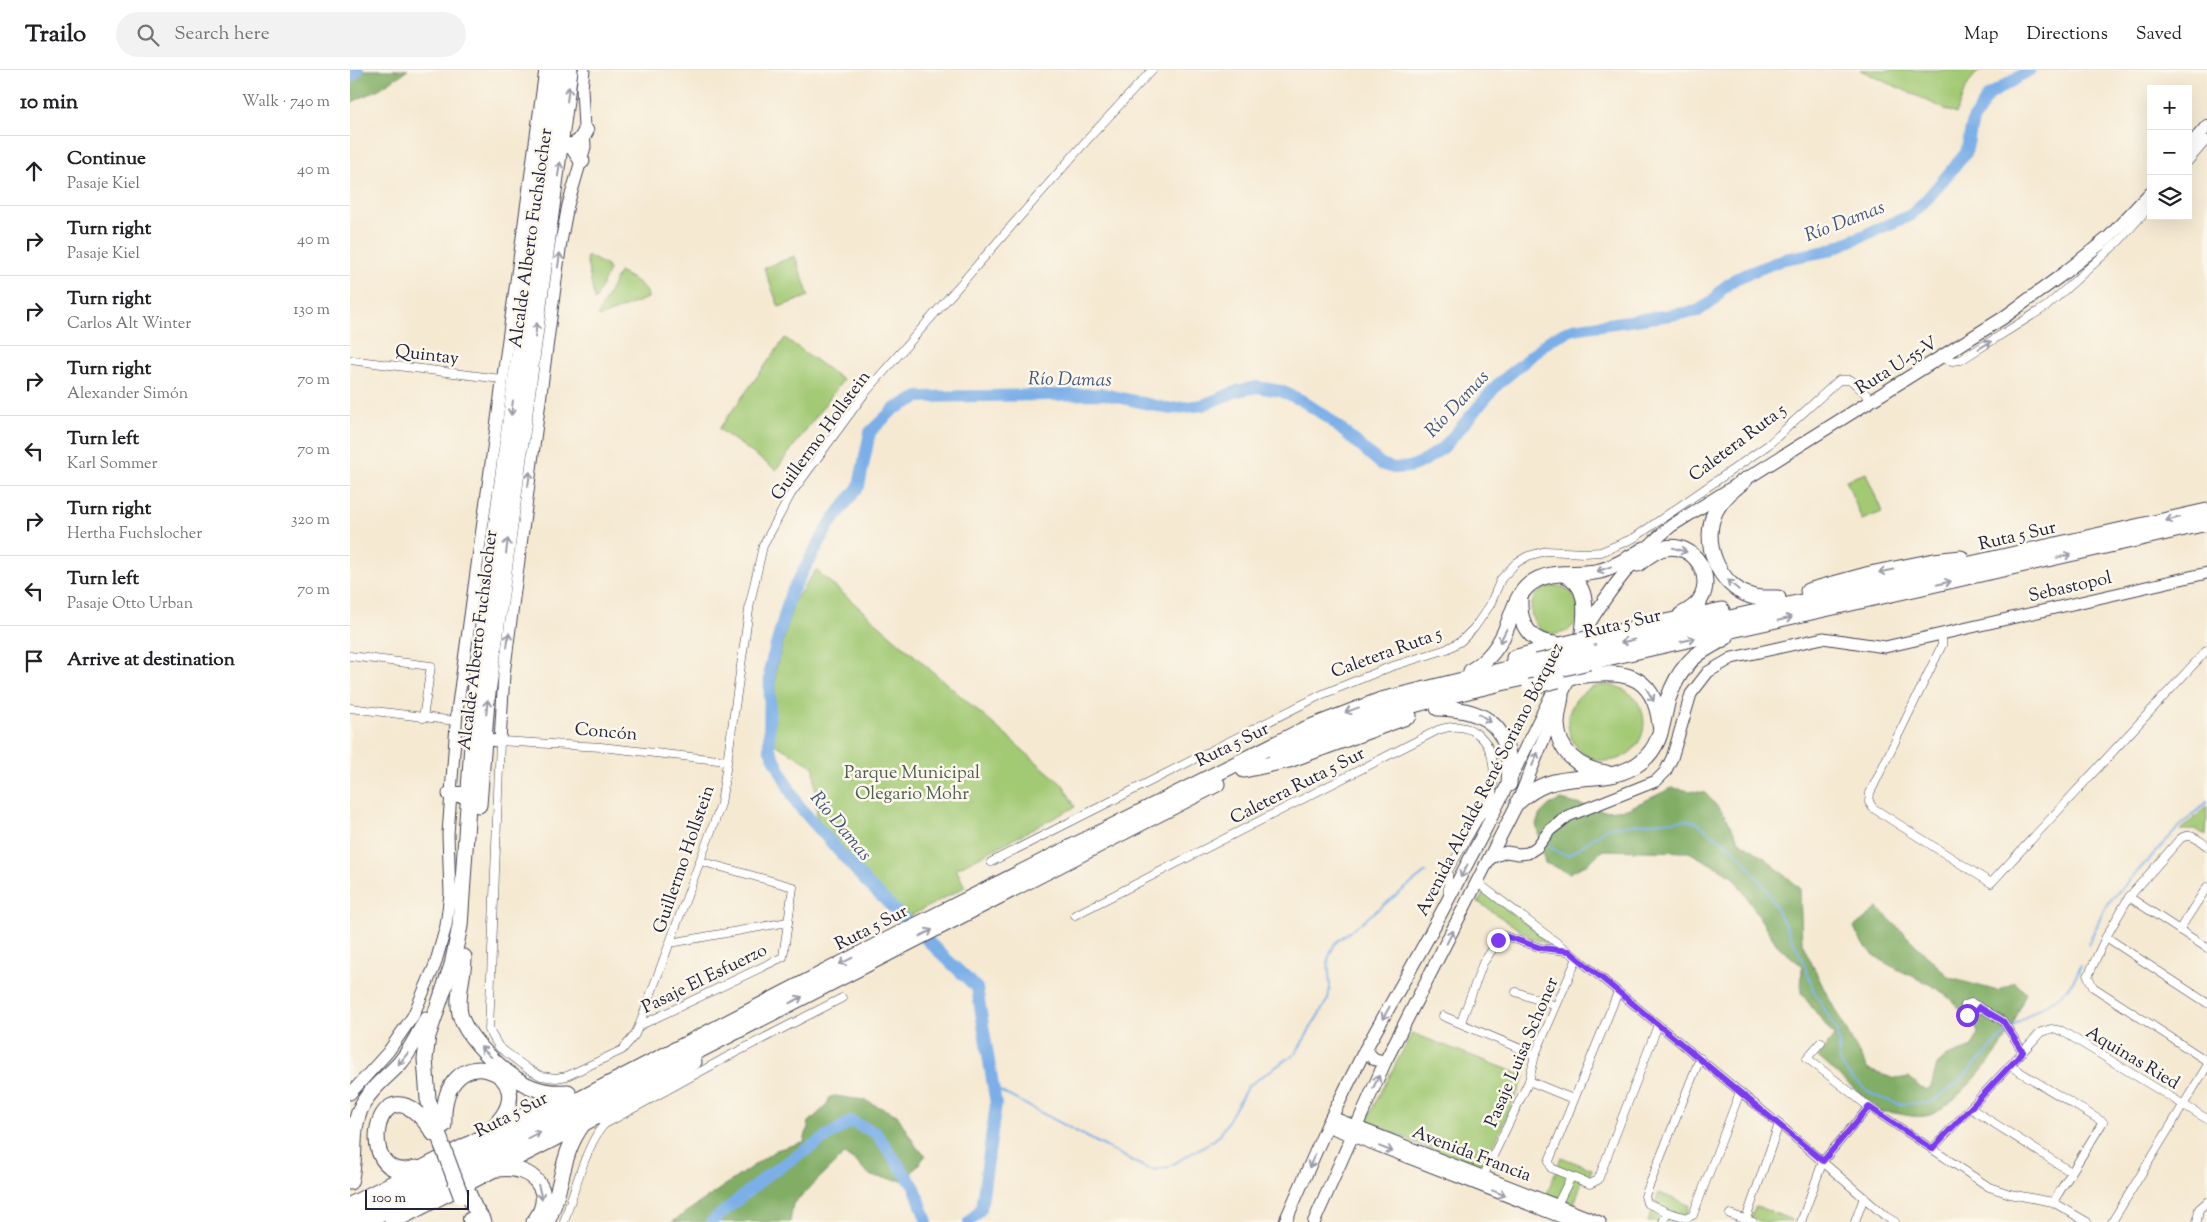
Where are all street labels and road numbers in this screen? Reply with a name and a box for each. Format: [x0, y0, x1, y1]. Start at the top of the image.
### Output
street label: Alcalde Alberto Fuchslocher [504, 127, 560, 350]
street label: Ruta U-55-V [1851, 331, 1944, 402]
street label: Quintay [393, 339, 460, 373]
street label: Guillermo Hollstein [766, 366, 878, 507]
street label: Caletera Ruta 5 [1684, 398, 1792, 489]
street label: Ruta 5 Sur [1976, 515, 2059, 558]
street label: Alcalde Alberto Fuchslocher [453, 528, 505, 752]
street label: Sebastopol [2026, 566, 2115, 610]
street label: Ruta 5 Sur [1581, 603, 1664, 646]
street label: Caletera Ruta 5 [1328, 622, 1446, 686]
street label: Avenida Alcalde René Soriano Bórquez [1410, 639, 1571, 921]
street label: Concón [573, 717, 639, 749]
street label: Ruta 5 Sur [1192, 717, 1274, 775]
street label: Caletera Ruta 5 Sur [1226, 741, 1370, 832]
street label: Guillermo Hollstein [647, 782, 723, 937]
street label: Ruta 5 Sur [831, 899, 913, 958]
street label: Pasaje El Esfuerzo [638, 938, 772, 1021]
street label: Pasaje Luisa Schoner [1479, 973, 1566, 1132]
street label: Aquinas Ried [2080, 1020, 2184, 1097]
street label: Ruta 5 Sur [471, 1086, 553, 1145]
street label: Avenida Francia [1408, 1120, 1535, 1190]

